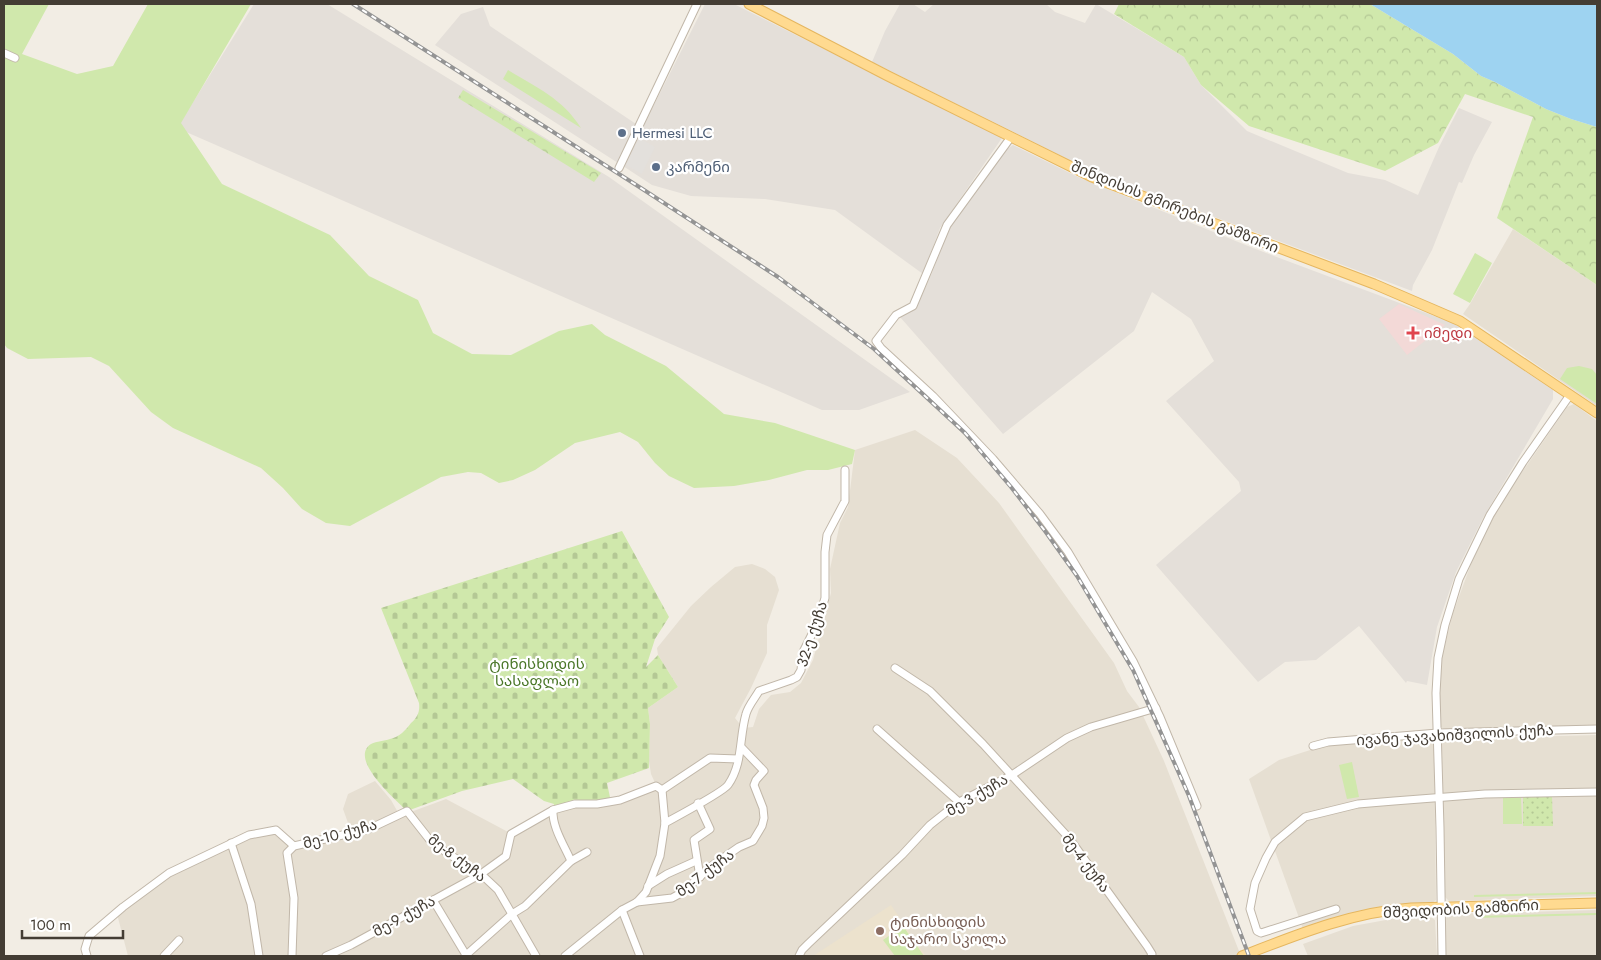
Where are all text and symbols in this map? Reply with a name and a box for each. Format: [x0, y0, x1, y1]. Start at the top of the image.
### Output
place label: Hermesi LLC [632, 122, 713, 144]
marker: Hermesi LLC [616, 127, 628, 139]
street label: შინდისის გმირების გამზირი [1068, 155, 1282, 259]
place label: კარმენი [666, 156, 730, 178]
marker: კარმენი [650, 161, 662, 173]
place label: იმედი [1424, 322, 1472, 344]
marker: იმედი [1406, 326, 1420, 340]
street label: 32-ე ქუჩა [791, 598, 833, 670]
park label: ტინისხიდის სასაფლაო [489, 653, 585, 692]
street label: ივანე ჯავახიშვილის ქუჩა [1356, 719, 1554, 751]
street label: მე-3 ქუჩა [942, 768, 1012, 822]
street label: მე-10 ქუჩა [300, 814, 380, 854]
street label: მე-8 ქუჩა [423, 829, 491, 887]
street label: მე-4 ქუჩა [1056, 829, 1116, 897]
street label: მე-7 ქუჩა [671, 844, 739, 902]
street label: მე-9 ქუჩა [369, 890, 439, 942]
street label: მშვიდობის გამზირი [1382, 894, 1540, 924]
scale bar [22, 908, 124, 940]
place label: ტინისხიდის საჯარო სკოლა [890, 911, 1006, 950]
text: 100 m [30, 914, 71, 936]
marker: ტინისხიდის საჯარო სკოლა [874, 925, 886, 937]

